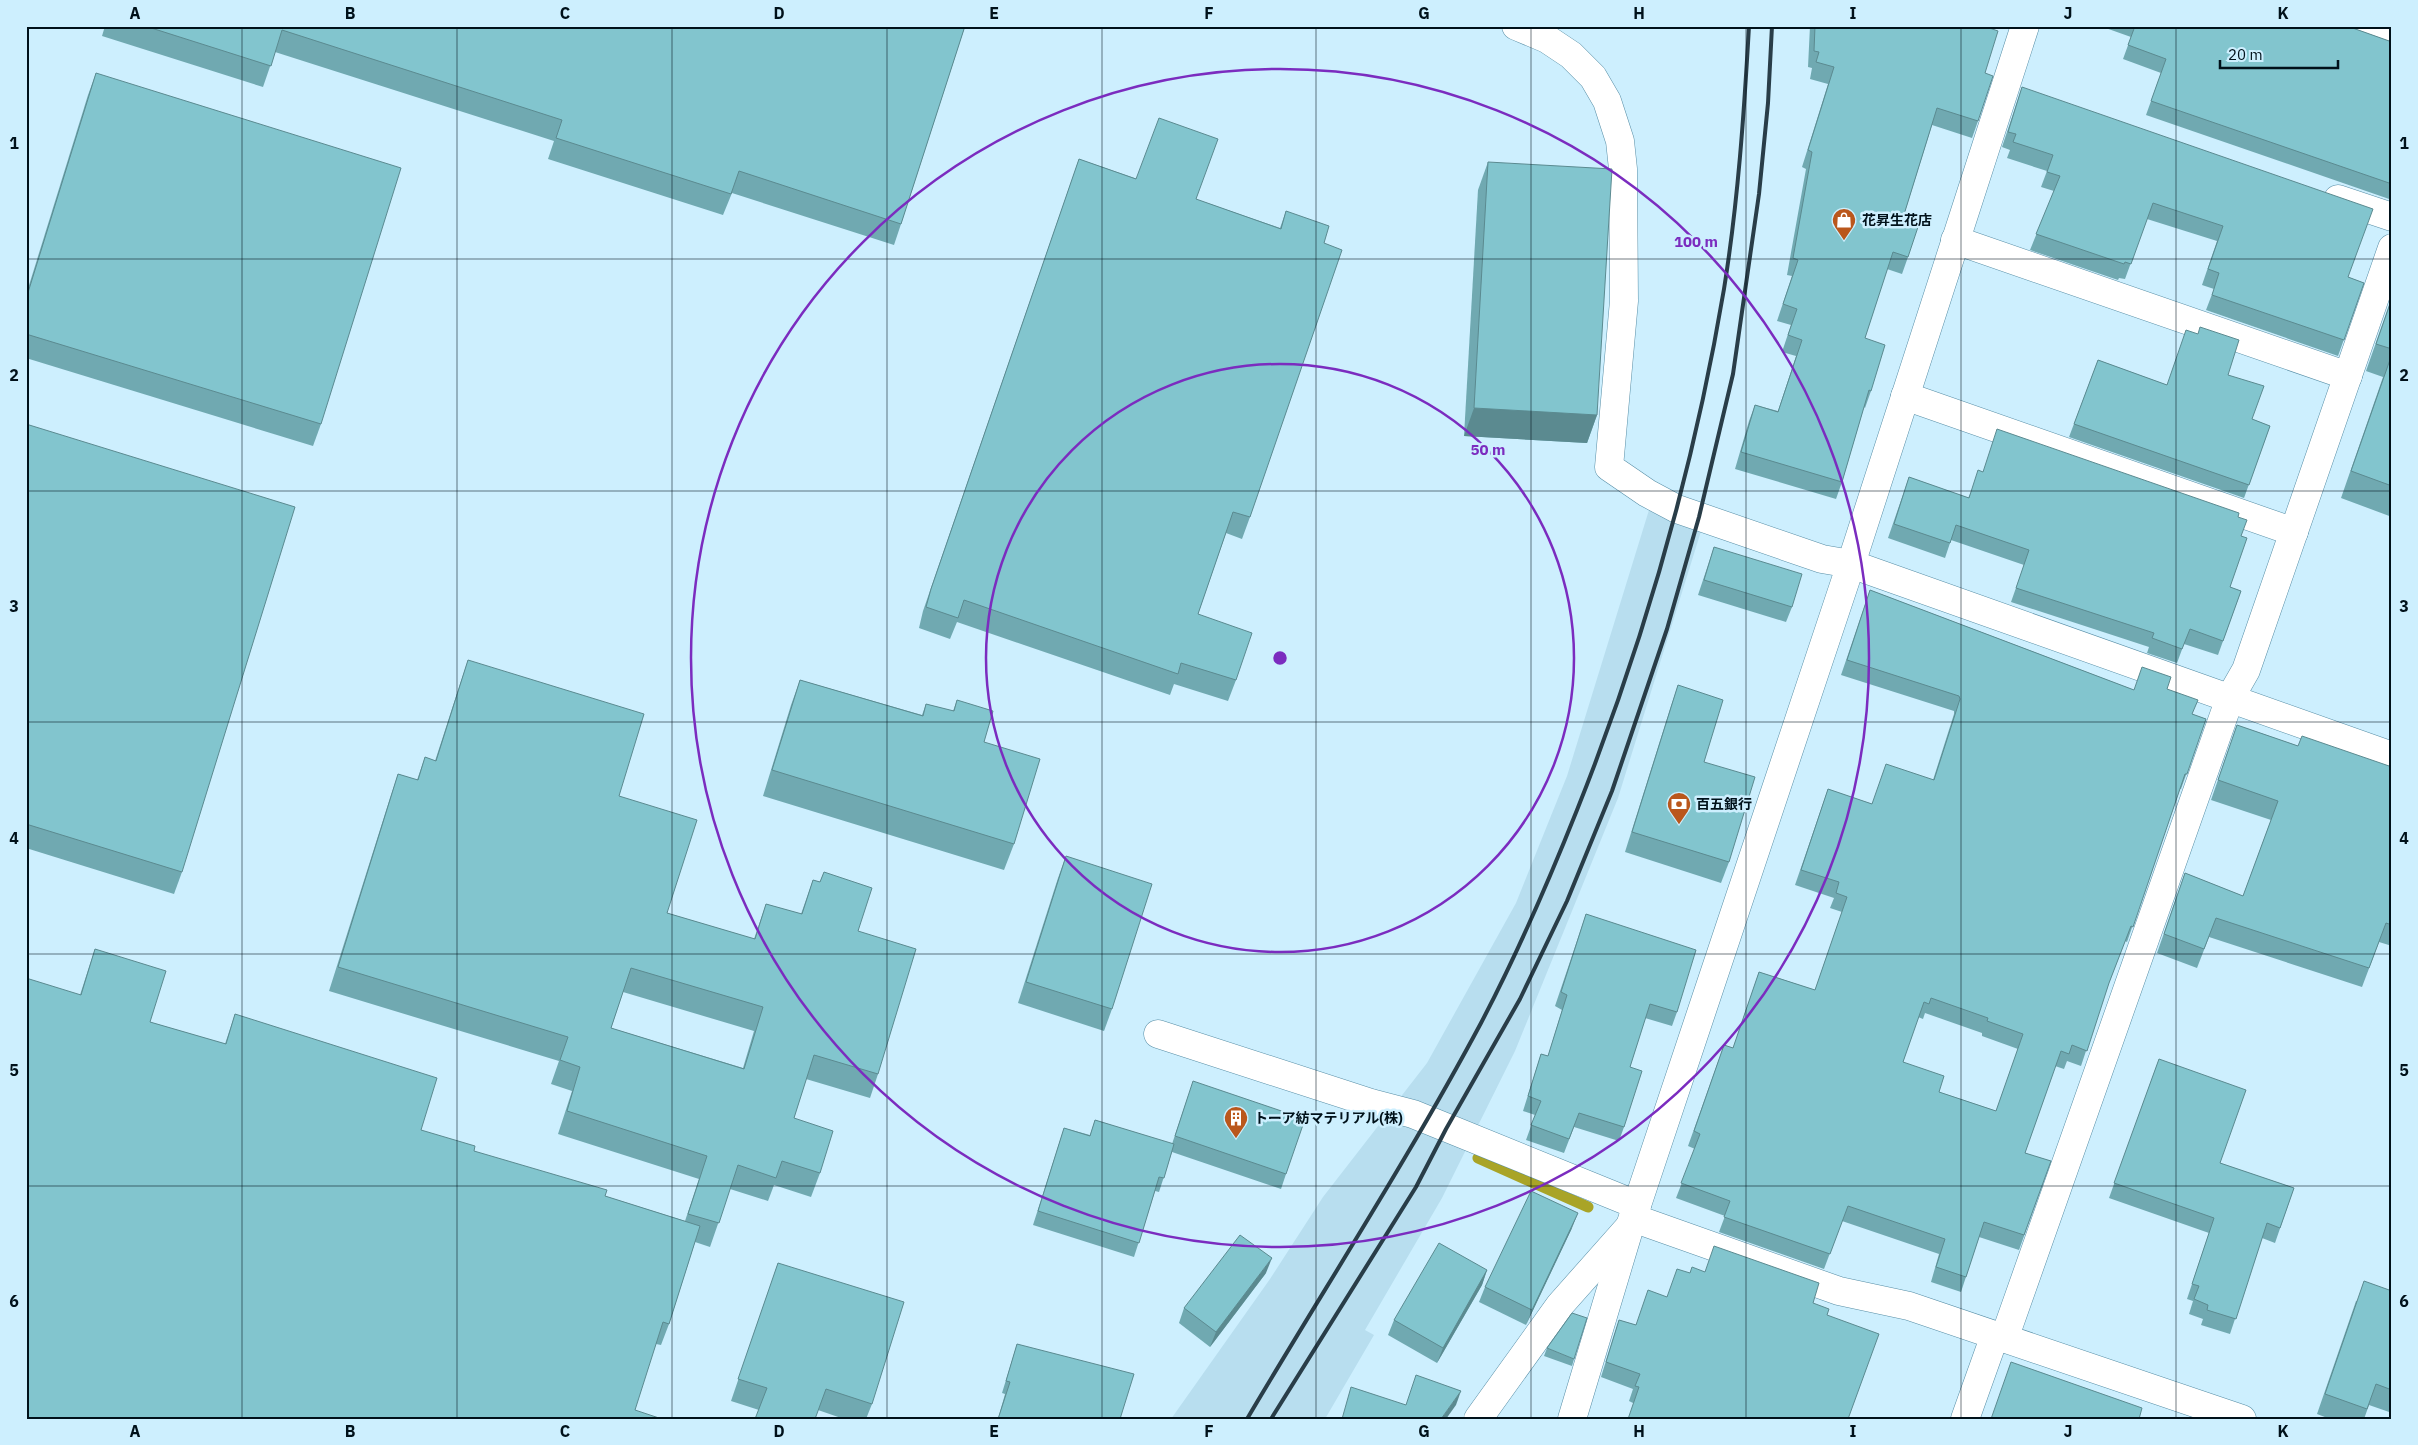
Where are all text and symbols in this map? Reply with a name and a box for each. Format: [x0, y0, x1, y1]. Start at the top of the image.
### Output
text: A [130, 3, 141, 23]
text: B [345, 3, 356, 23]
text: C [560, 3, 570, 23]
text: D [773, 3, 785, 23]
text: E [989, 3, 999, 23]
text: F [1204, 3, 1214, 23]
text: G [1418, 3, 1430, 23]
text: H [1633, 3, 1645, 23]
text: I [1850, 3, 1857, 23]
text: J [2064, 3, 2072, 23]
text: K [2277, 3, 2289, 23]
scale bar [2220, 38, 2338, 70]
text: 20 m [2228, 45, 2263, 64]
text: 1 [9, 133, 19, 153]
text: 1 [2399, 133, 2409, 153]
shop icon: 花昇生花店 [1831, 207, 1857, 241]
place label: 花昇生花店 [1862, 211, 1932, 229]
text: 100 m [1674, 232, 1718, 251]
text: 2 [9, 365, 19, 385]
text: 2 [2399, 365, 2409, 385]
text: 50 m [1471, 440, 1505, 459]
text: 3 [9, 596, 19, 616]
text: 3 [2399, 596, 2409, 616]
centre of rings [1271, 649, 1289, 667]
bank icon: 百五銀行 [1666, 791, 1692, 825]
place label: 百五銀行 [1696, 795, 1752, 813]
text: 4 [9, 828, 19, 848]
text: 4 [2399, 828, 2409, 848]
text: 5 [9, 1060, 19, 1080]
text: 5 [2399, 1060, 2409, 1080]
building icon: トーア紡マテリアル(株) [1223, 1105, 1249, 1139]
place label: トーア紡マテリアル(株) [1254, 1109, 1403, 1127]
text: 6 [9, 1291, 19, 1311]
text: 6 [2399, 1291, 2409, 1311]
text: A [130, 1421, 141, 1441]
text: B [345, 1421, 356, 1441]
text: C [560, 1421, 570, 1441]
text: D [773, 1421, 785, 1441]
text: E [989, 1421, 999, 1441]
text: F [1204, 1421, 1214, 1441]
text: G [1418, 1421, 1430, 1441]
text: H [1633, 1421, 1645, 1441]
text: I [1850, 1421, 1857, 1441]
text: J [2064, 1421, 2072, 1441]
text: K [2277, 1421, 2289, 1441]

